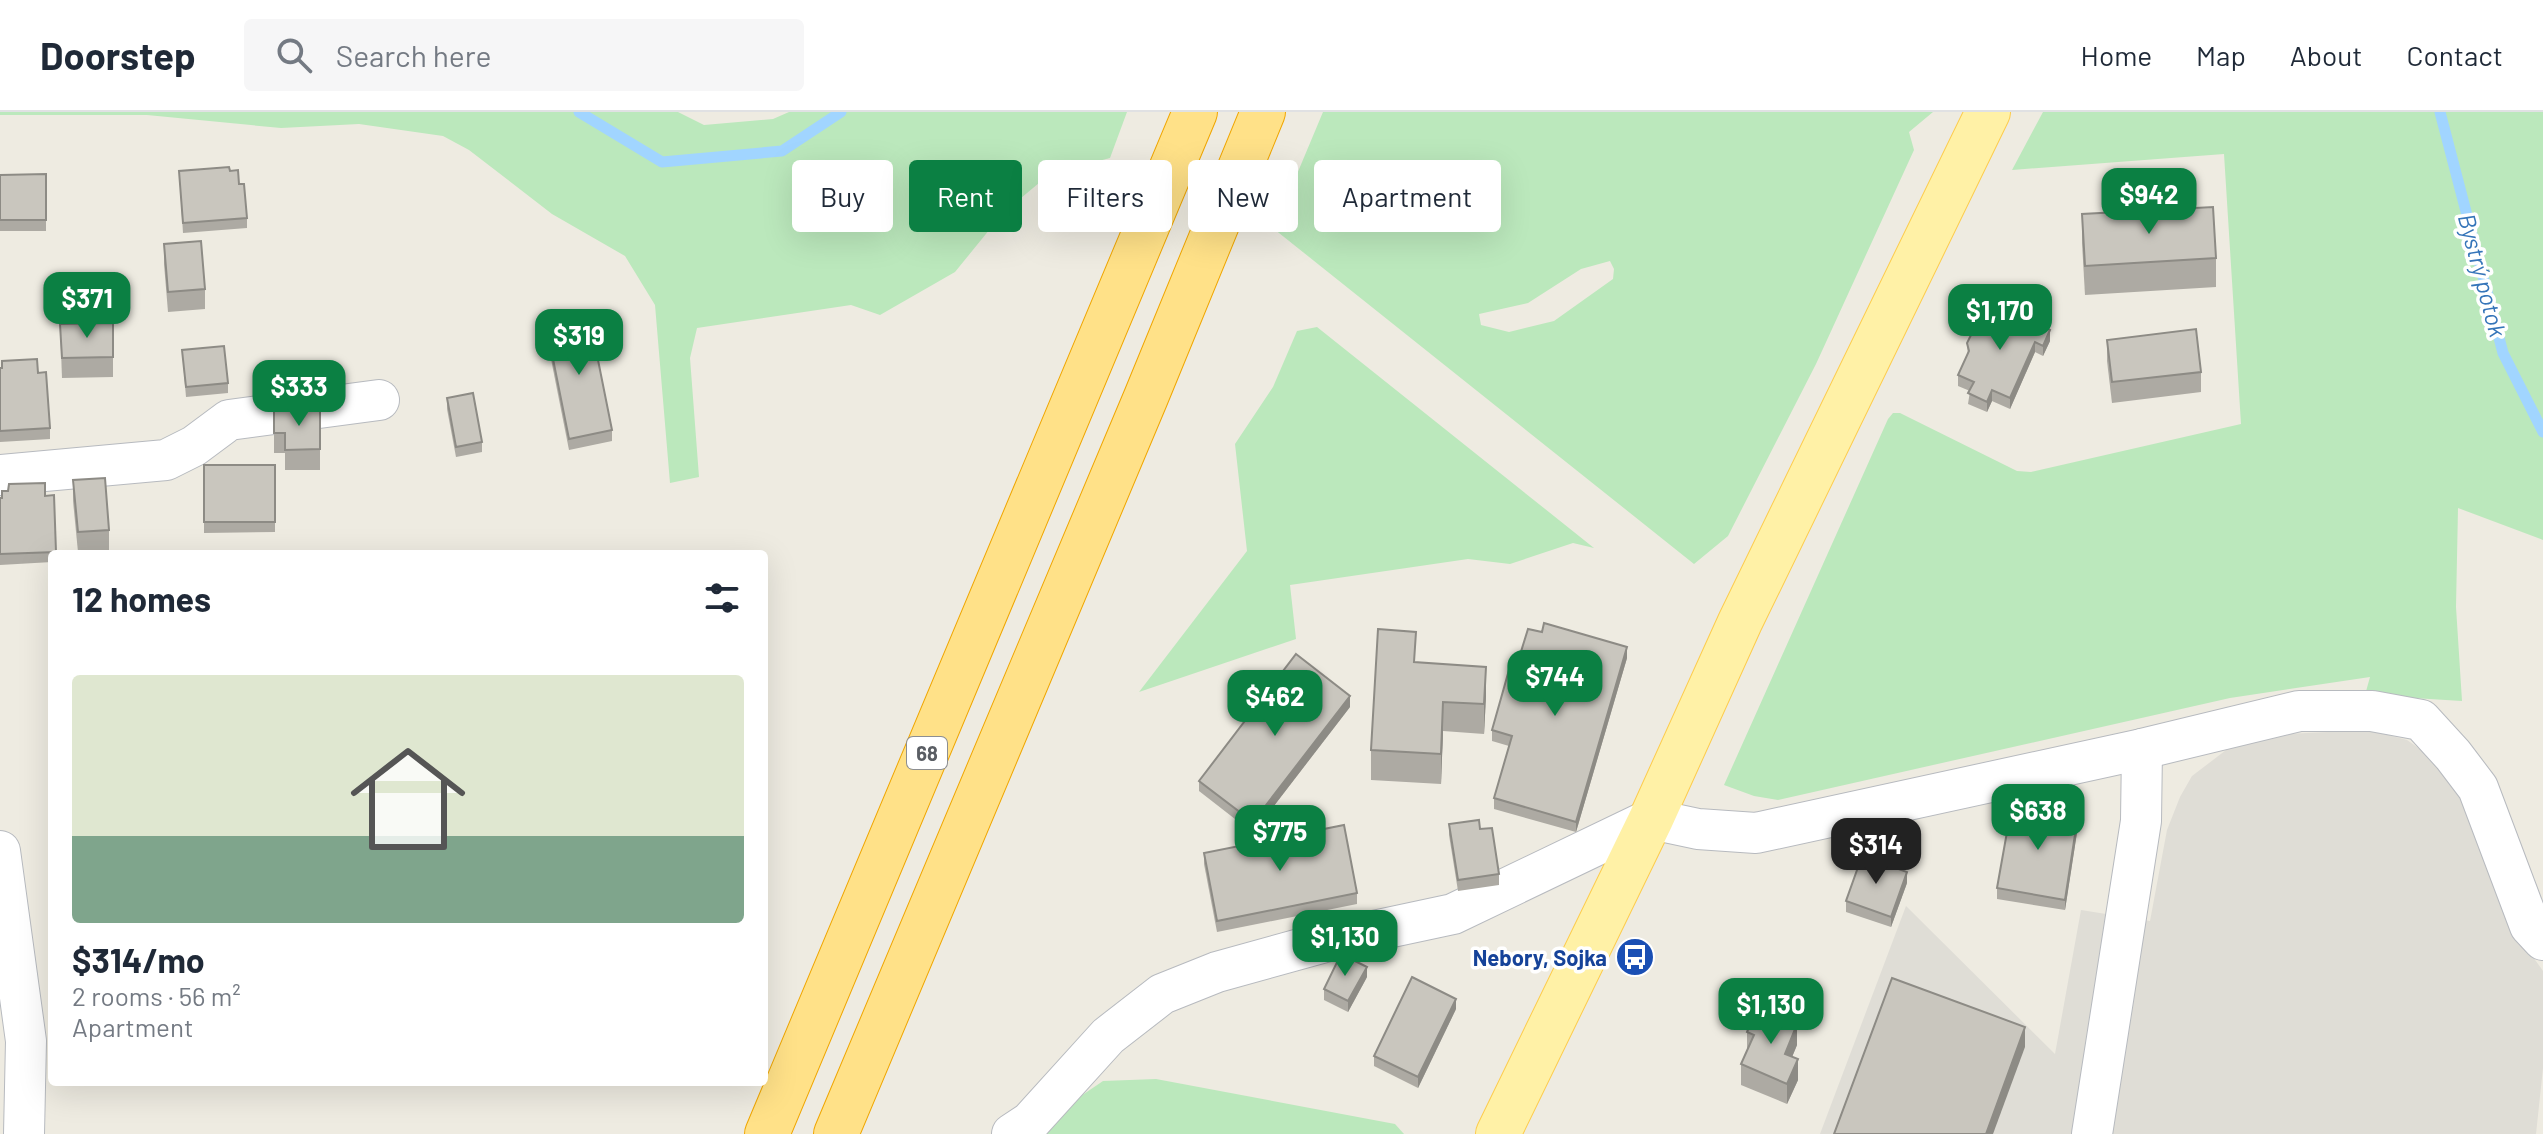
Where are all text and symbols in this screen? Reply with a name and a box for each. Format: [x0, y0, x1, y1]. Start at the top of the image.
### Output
search box [244, 19, 804, 91]
text: Doorstep [40, 32, 196, 78]
icon: search [272, 33, 316, 77]
text: Search here [336, 37, 492, 73]
text: Home [2081, 38, 2152, 72]
text: Map [2196, 38, 2246, 72]
text: About [2290, 38, 2362, 72]
text: Contact [2406, 38, 2503, 72]
chip: Buy [792, 160, 893, 232]
chip: Rent [909, 160, 1022, 232]
chip: Filters [1038, 160, 1172, 232]
chip: New [1188, 160, 1298, 232]
chip: Apartment [1314, 160, 1501, 232]
pin: $942 [2102, 168, 2196, 236]
text: $942 [2120, 178, 2178, 209]
water label: Bystrý potok [2453, 210, 2513, 340]
pin: $371 [40, 272, 134, 340]
text: $371 [61, 282, 113, 313]
pin: $1,170 [1935, 284, 2065, 352]
text: $1,170 [1966, 294, 2034, 325]
pin: $319 [532, 309, 626, 377]
text: $319 [553, 319, 605, 350]
pin: $333 [252, 360, 346, 428]
text: $333 [271, 370, 328, 401]
icon: filters [700, 576, 744, 620]
text: 12 homes [72, 578, 211, 619]
pin: $744 [1508, 650, 1602, 718]
text: $744 [1525, 660, 1585, 691]
pin: $462 [1228, 670, 1322, 738]
text: $462 [1245, 680, 1305, 711]
icon: home [336, 727, 480, 871]
road number: 68 [907, 737, 947, 769]
pin: $638 [1991, 784, 2085, 852]
text: $638 [2010, 794, 2066, 825]
pin: $775 [1233, 805, 1327, 873]
text: $775 [1253, 815, 1307, 846]
pin: $314 [1829, 818, 1923, 886]
text: $314 [1849, 828, 1903, 859]
pin: $1,130 [1280, 910, 1410, 978]
text: $1,130 [1310, 920, 1380, 951]
bus stop icon: Nebory, Sojka [1614, 936, 1656, 978]
text: $314/mo [72, 939, 205, 980]
place label: Nebory, Sojka [1473, 944, 1607, 970]
pin: $1,130 [1706, 978, 1836, 1046]
text: 2 rooms · 56 m² [72, 980, 241, 1011]
text: $1,130 [1736, 988, 1806, 1019]
text: Apartment [72, 1011, 193, 1042]

